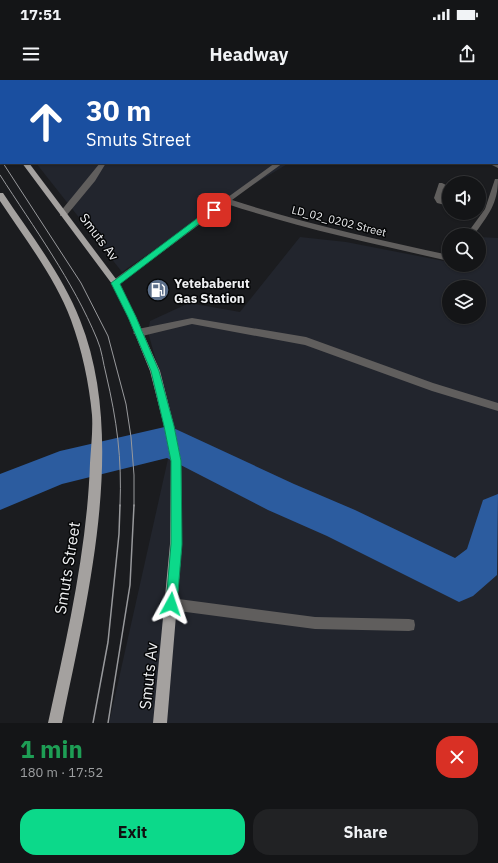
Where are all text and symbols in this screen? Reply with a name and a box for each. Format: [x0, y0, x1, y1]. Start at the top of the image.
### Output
text: 17:51 [20, 5, 61, 24]
icon: menu [20, 43, 42, 65]
text: Headway [210, 43, 288, 66]
icon: share [456, 43, 478, 65]
text: 30 m [86, 92, 151, 129]
icon: ahead [20, 96, 72, 148]
text: Smuts Street [86, 128, 191, 151]
map controls [442, 176, 486, 324]
button: sound [442, 176, 486, 220]
pin [197, 193, 231, 227]
icon: arrive [203, 199, 225, 221]
street label: LD_02_0202 Street [290, 202, 388, 240]
street label: Smuts Av [76, 210, 123, 264]
button: search [442, 228, 486, 272]
place label: Yetebaberut Gas Station [174, 275, 250, 307]
fuel station icon: Yetebaberut Gas Station [145, 277, 171, 303]
button: layers [442, 280, 486, 324]
street label: Smuts Street [50, 520, 84, 616]
position arrow [150, 583, 192, 625]
street label: Smuts Av [135, 641, 161, 711]
text: 1 min [20, 733, 83, 765]
button: close [436, 736, 478, 778]
text: 180 m · 17:52 [20, 764, 103, 781]
button: Exit [20, 809, 245, 855]
button: Share [253, 809, 478, 855]

